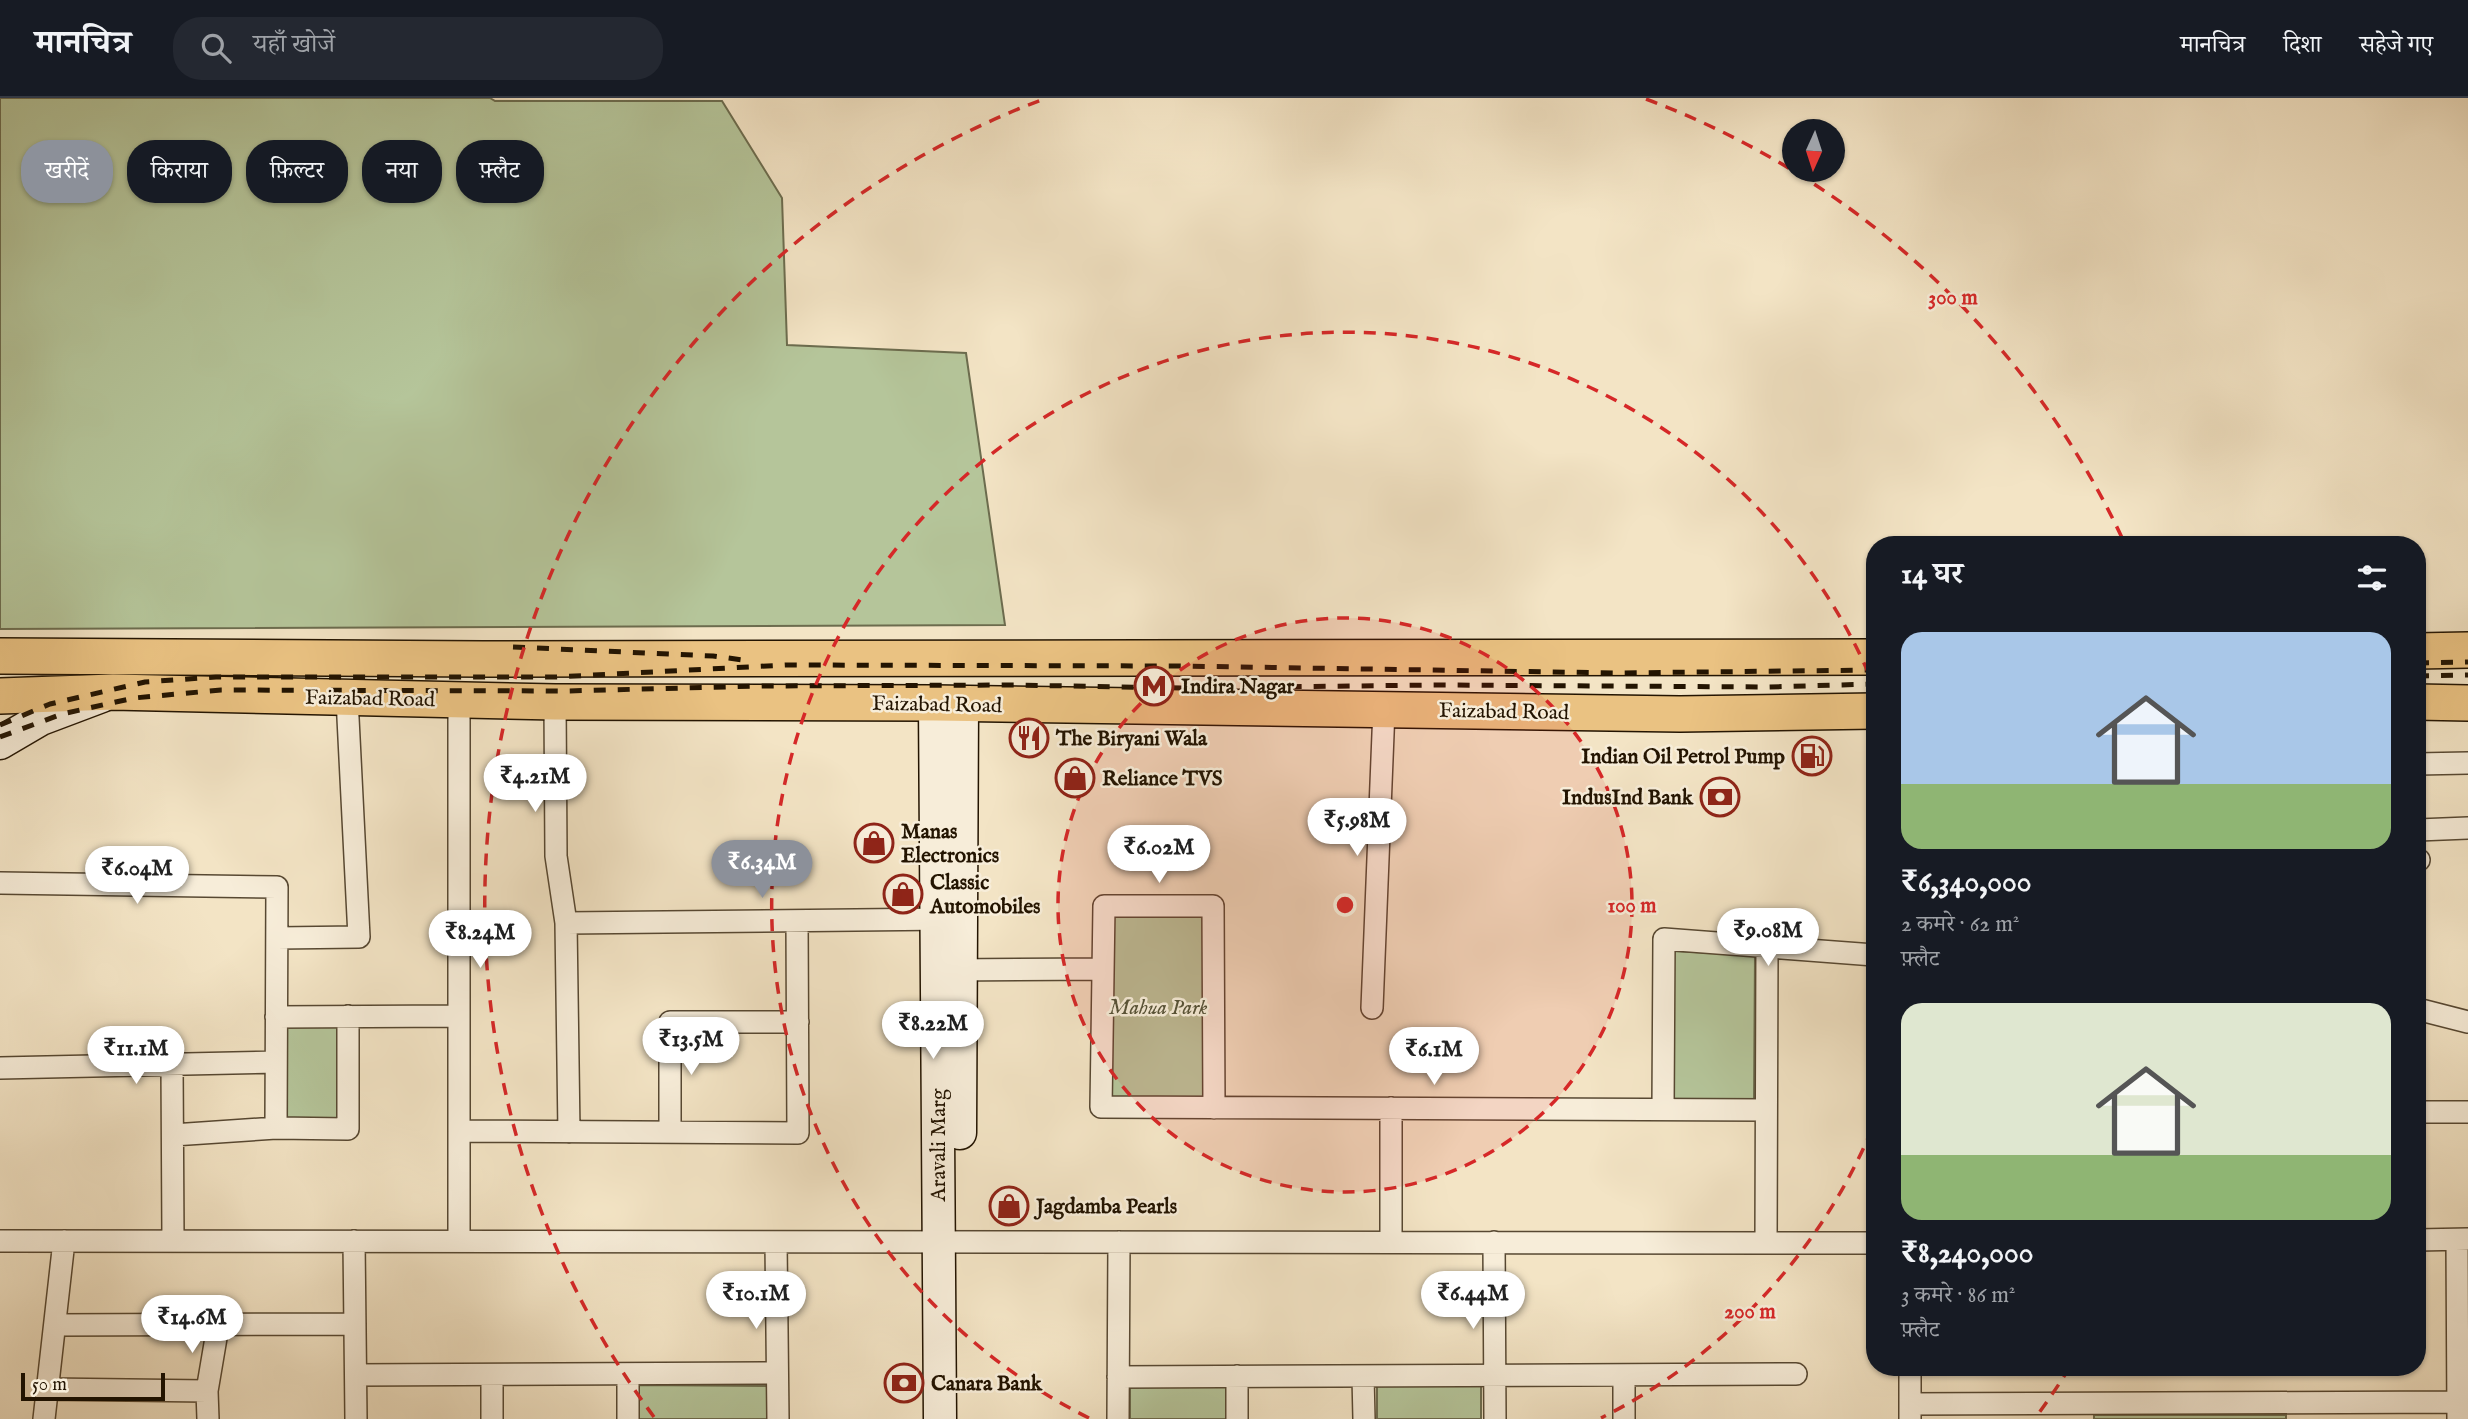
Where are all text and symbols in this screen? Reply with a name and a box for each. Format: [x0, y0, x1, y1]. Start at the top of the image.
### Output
search box [173, 17, 663, 80]
text: मानचित्र [35, 23, 131, 65]
text: यहाँ खोजें [253, 28, 335, 61]
icon: search [197, 29, 235, 67]
text: मानचित्र [2180, 30, 2245, 61]
text: दिशा [2283, 30, 2322, 61]
text: सहेजे गए [2360, 30, 2433, 61]
north arrow [1782, 119, 1844, 182]
map controls [1782, 119, 1845, 182]
chip: खरीदें [21, 140, 113, 203]
chip: किराया [127, 140, 232, 203]
chip: फ़िल्टर [246, 140, 348, 203]
chip: नया [362, 140, 442, 203]
chip: फ़्लैट [456, 140, 544, 203]
text: 300 m [1928, 285, 1978, 312]
text: 14 घर [1901, 556, 1963, 594]
icon: filters [2353, 559, 2391, 597]
metro station icon: Indira Nagar [1133, 665, 1175, 707]
place label: Indira Nagar [1181, 674, 1295, 701]
icon: home [2083, 677, 2209, 803]
street label: Faizabad Road [305, 685, 436, 714]
street label: Faizabad Road [872, 691, 1003, 720]
street label: Faizabad Road [1439, 698, 1570, 727]
restaurant icon: The Biryani Wala [1008, 717, 1050, 759]
place label: The Biryani Wala [1055, 726, 1208, 753]
fuel station icon: Indian Oil Petrol Pump [1791, 735, 1833, 777]
place label: Indian Oil Petrol Pump [1581, 744, 1786, 771]
pin: ₹4.21M [478, 754, 592, 814]
shop icon: Reliance TVS [1054, 757, 1096, 799]
text: ₹4.21M [500, 762, 570, 791]
place label: Reliance TVS [1102, 766, 1223, 793]
bank icon: IndusInd Bank [1699, 776, 1741, 818]
place label: IndusInd Bank [1562, 785, 1694, 812]
pin: ₹5.98M [1300, 798, 1414, 858]
text: ₹5.98M [1324, 806, 1390, 835]
place label: Manas Electronics [901, 819, 999, 870]
shop icon: Manas Electronics [853, 822, 895, 864]
pin: ₹6.02M [1102, 826, 1216, 885]
text: ₹6.02M [1123, 833, 1195, 862]
pin: ₹6.34M [705, 840, 819, 900]
pin: ₹6.04M [80, 846, 194, 906]
text: ₹6.34M [727, 848, 797, 877]
text: ₹6.04M [101, 854, 173, 883]
text: ₹6,340,000 [1901, 864, 2031, 902]
place label: Classic Automobiles [929, 870, 1040, 921]
shop icon: Classic Automobiles [882, 873, 924, 915]
centre of rings [1333, 893, 1357, 917]
text: 100 m [1607, 893, 1657, 920]
pin: ₹9.08M [1711, 908, 1825, 968]
pin: ₹8.24M [423, 910, 537, 970]
text: 2 कमरे · 62 m² [1901, 910, 2019, 939]
text: ₹9.08M [1733, 916, 1803, 945]
text: ₹8.24M [445, 918, 515, 947]
text: फ़्लैट [1901, 945, 1939, 974]
park label: Mahua Park [1109, 995, 1208, 1022]
pin: ₹8.22M [876, 1002, 990, 1061]
text: ₹8.22M [898, 1009, 968, 1038]
pin: ₹13.5M [634, 1018, 748, 1077]
text: ₹13.5M [658, 1025, 724, 1054]
pin: ₹11.1M [79, 1026, 193, 1086]
pin: ₹6.1M [1385, 1028, 1483, 1087]
text: ₹11.1M [103, 1034, 169, 1063]
text: ₹6.1M [1405, 1035, 1463, 1064]
icon: home [2083, 1048, 2209, 1174]
street label: Aravali Marg [926, 1088, 953, 1202]
shop icon: Jagdamba Pearls [988, 1185, 1030, 1227]
place label: Jagdamba Pearls [1033, 1194, 1177, 1221]
text: ₹8,240,000 [1901, 1235, 2033, 1273]
pin: ₹10.1M [699, 1272, 813, 1331]
pin: ₹6.44M [1416, 1272, 1530, 1331]
text: ₹10.1M [722, 1279, 790, 1308]
text: ₹6.44M [1437, 1279, 1509, 1308]
text: 3 कमरे · 86 m² [1901, 1281, 2015, 1310]
pin: ₹14.6M [135, 1296, 249, 1355]
text: 200 m [1724, 1299, 1776, 1326]
text: ₹14.6M [157, 1303, 227, 1332]
text: फ़्लैट [1901, 1316, 1939, 1345]
bank icon: Canara Bank [883, 1362, 925, 1404]
scale bar [21, 1370, 164, 1402]
place label: Canara Bank [931, 1371, 1043, 1398]
text: 50 m [32, 1373, 67, 1397]

